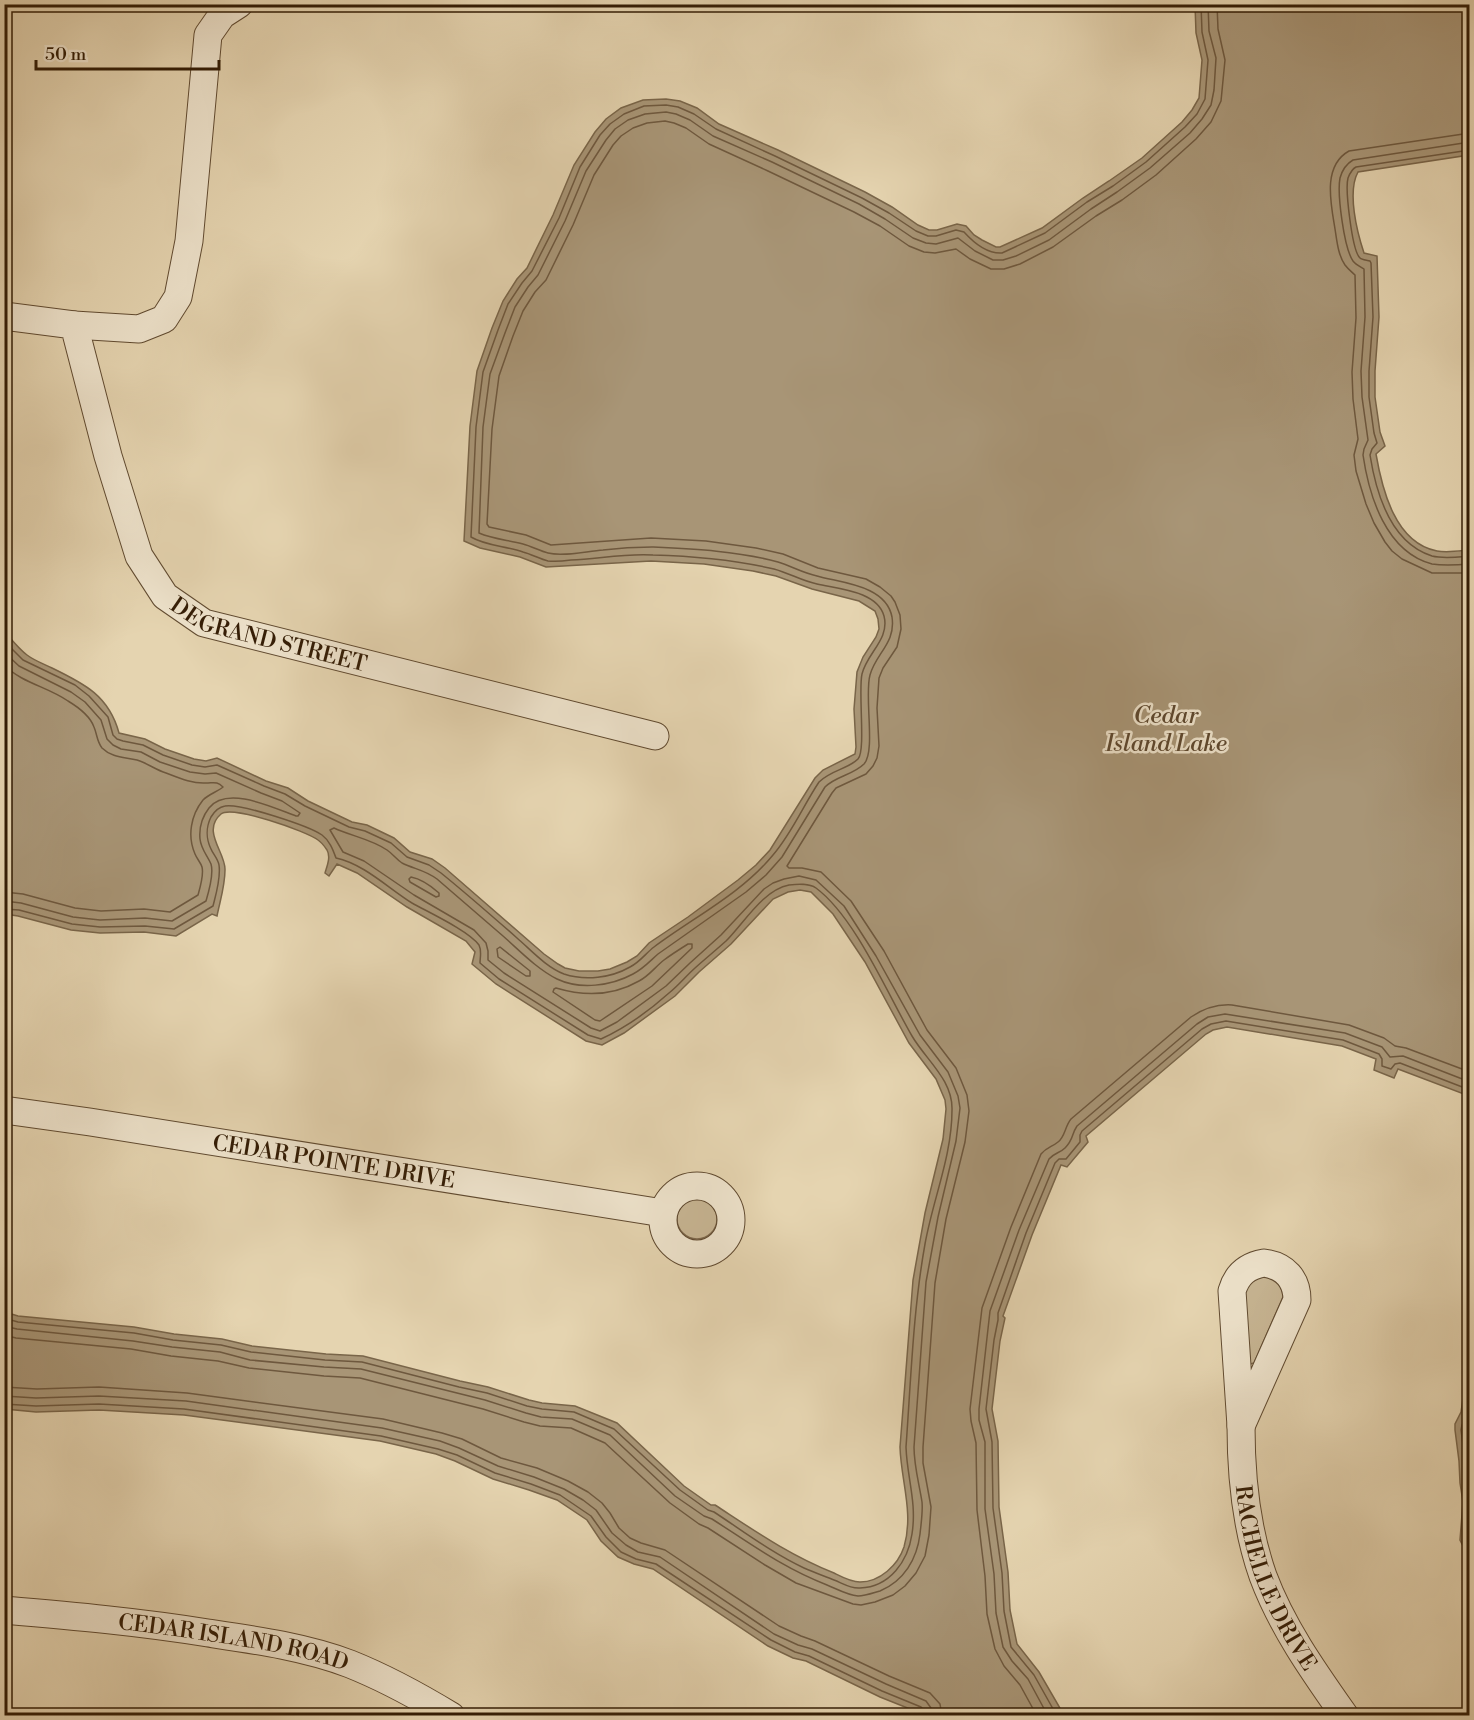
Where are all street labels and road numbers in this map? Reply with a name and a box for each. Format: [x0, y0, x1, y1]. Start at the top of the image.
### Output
street label: DEGRAND STREET [165, 592, 370, 678]
street label: CEDAR POINTE DRIVE [211, 1130, 457, 1195]
street label: RACHELLE DRIVE [1229, 1484, 1322, 1676]
street label: CEDAR ISLAND ROAD [117, 1609, 352, 1677]

